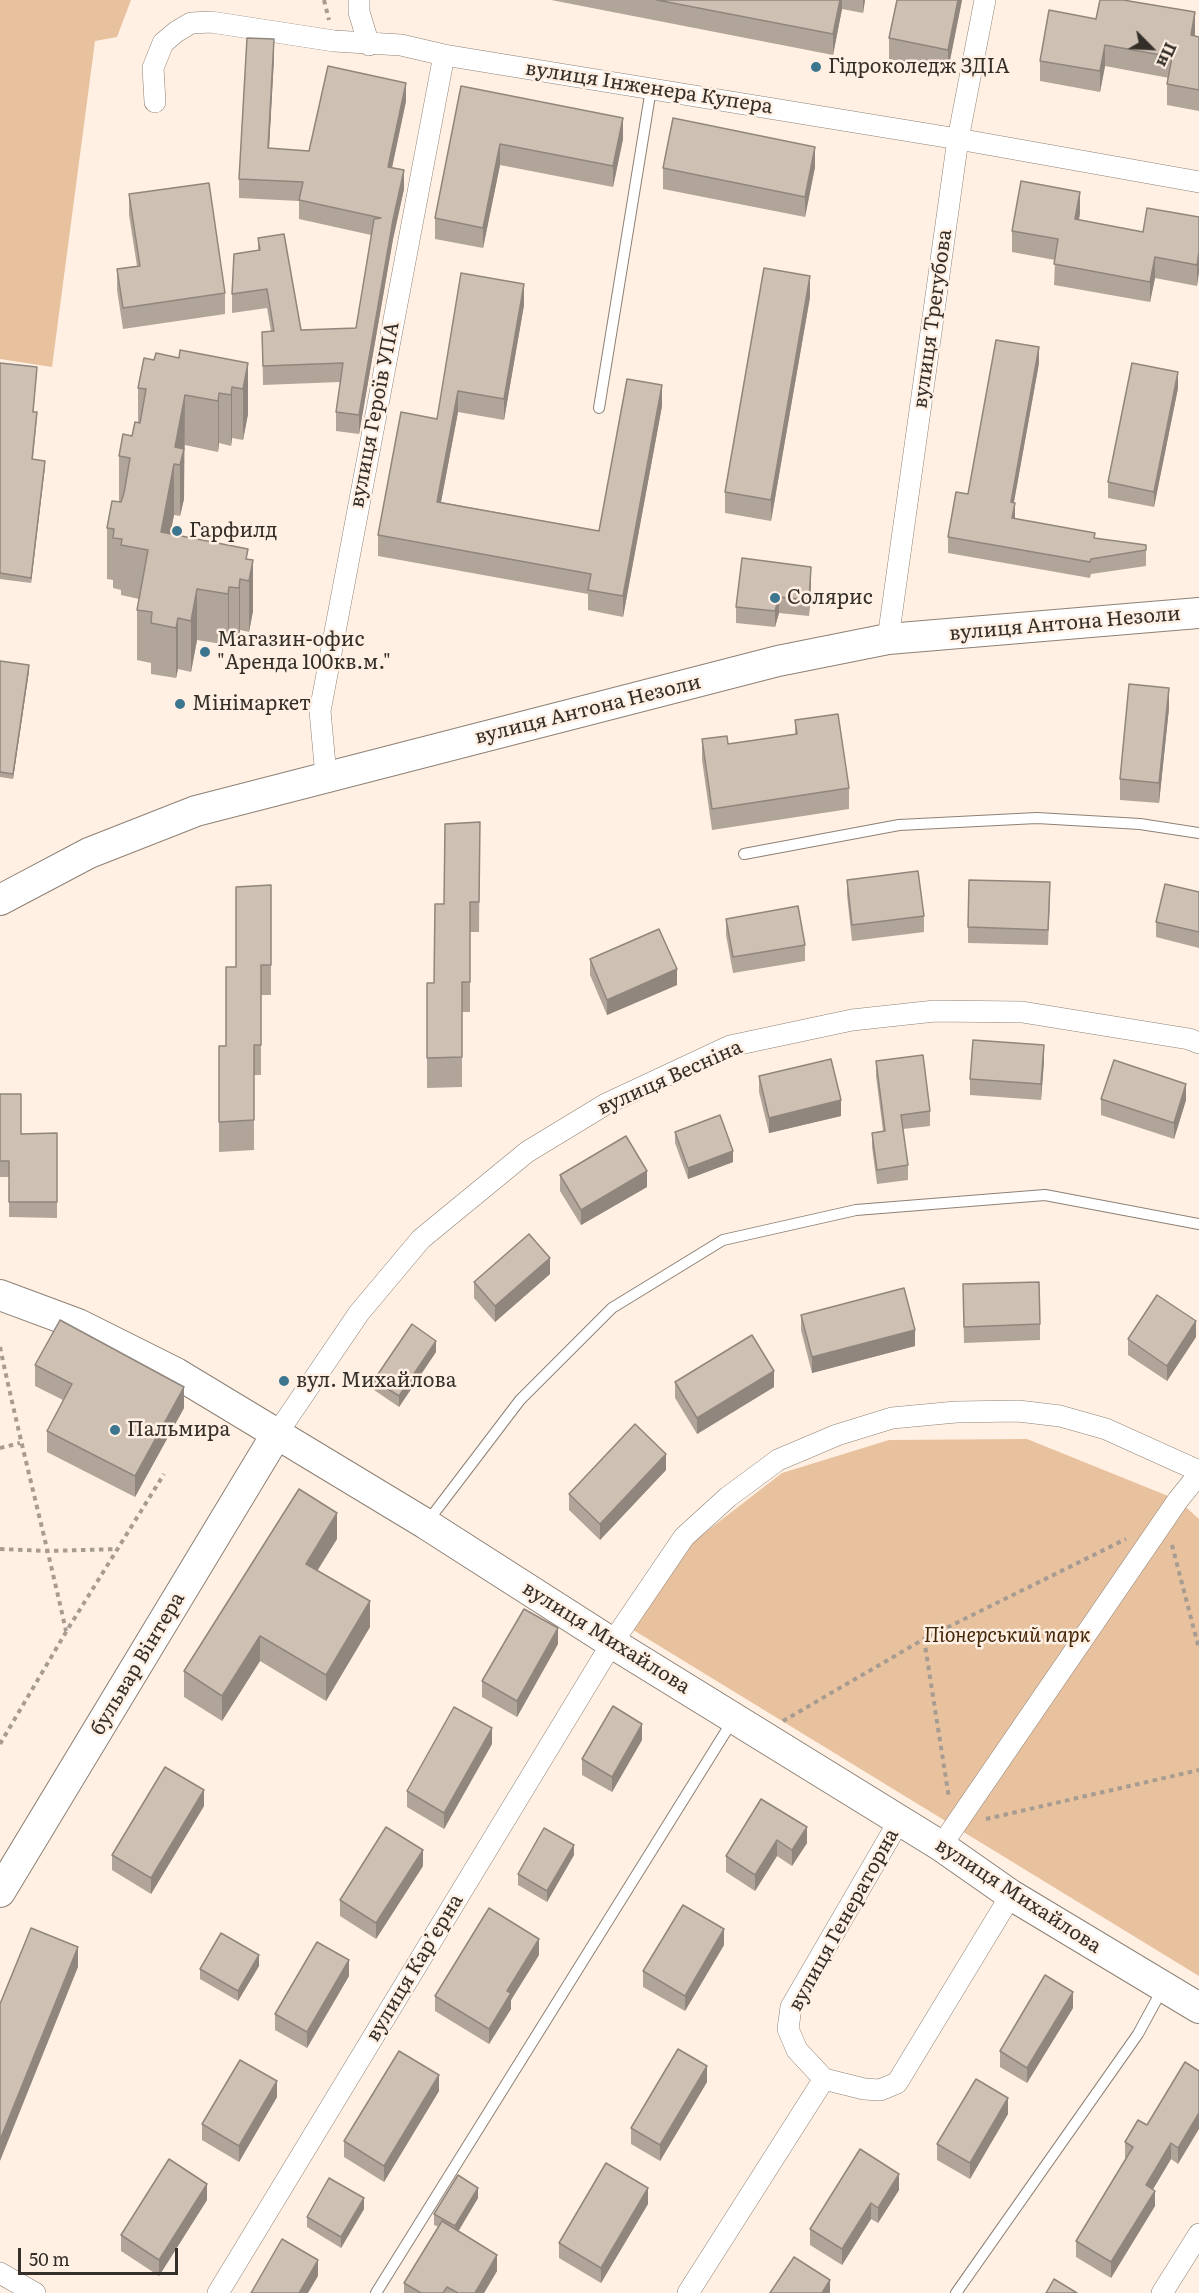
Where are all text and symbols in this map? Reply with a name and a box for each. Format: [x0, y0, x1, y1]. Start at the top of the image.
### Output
north arrow [1121, 18, 1181, 78]
text: Пн [1151, 39, 1183, 72]
place label: Гідроколедж ЗДIА [828, 55, 1010, 79]
street label: вулиця Інженера Купера [524, 57, 774, 119]
marker: Гідроколедж ЗДIА [809, 60, 823, 74]
street label: вулиця Трегубова [909, 228, 957, 410]
street label: вулиця Героїв УПА [345, 320, 405, 510]
place label: Гарфилд [189, 519, 277, 543]
marker: Гарфилд [170, 524, 184, 538]
place label: Солярис [787, 586, 873, 610]
marker: Солярис [768, 591, 782, 605]
street label: вулиця Антона Незоли [948, 602, 1182, 646]
place label: Магазин-офис "Аренда 100кв.м." [217, 628, 391, 675]
marker: Магазин-офис "Аренда 100кв.м." [198, 645, 212, 659]
street label: вулиця Антона Незоли [472, 670, 704, 750]
place label: Мінімаркет [192, 692, 311, 716]
marker: Мінімаркет [173, 697, 187, 711]
street label: вулиця Весніна [594, 1035, 746, 1121]
place label: вул. Михайлова [296, 1369, 457, 1393]
marker: вул. Михайлова [277, 1374, 291, 1388]
place label: Пальмира [127, 1418, 230, 1442]
marker: Пальмира [108, 1423, 122, 1437]
street label: вулиця Михайлова [518, 1577, 694, 1699]
street label: бульвар Вінтера [86, 1588, 190, 1740]
park label: Піонерський парк [924, 1624, 1090, 1648]
street label: вулиця Генераторна [784, 1825, 904, 2015]
street label: вулиця Михайлова [930, 1833, 1106, 1959]
street label: вулиця Кар’єрна [362, 1890, 468, 2046]
scale bar [21, 2236, 182, 2274]
text: 50 m [29, 2245, 70, 2272]

